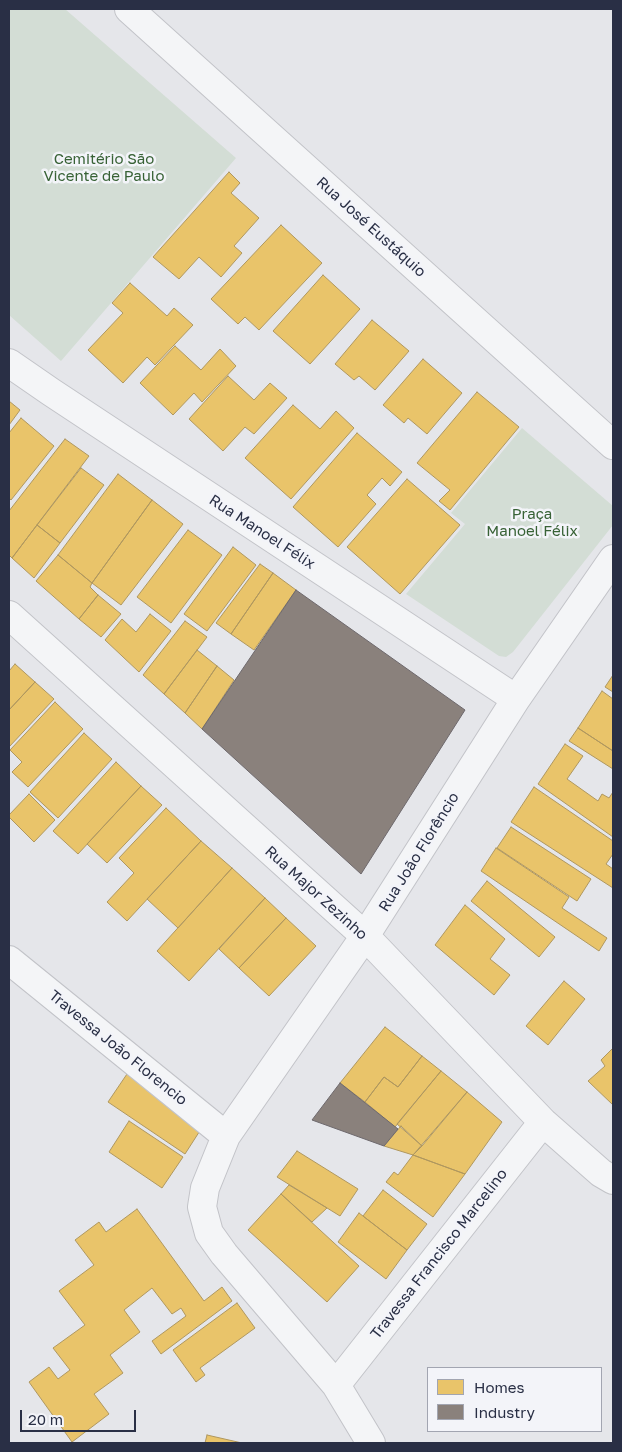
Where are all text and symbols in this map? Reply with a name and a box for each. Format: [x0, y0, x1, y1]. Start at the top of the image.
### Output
park label: Cemitério São Vicente de Paulo [43, 150, 165, 185]
street label: Rua José Eustáquio [313, 173, 429, 281]
street label: Rua Manoel Félix [206, 491, 318, 573]
park label: Praça Manoel Félix [486, 505, 578, 540]
street label: Rua João Florêncio [375, 789, 463, 915]
street label: Rua Major Zezinho [261, 842, 371, 944]
street label: Travessa João Florencio [45, 987, 191, 1109]
street label: Travessa Francisco Marcelino [367, 1165, 511, 1343]
legend [427, 1367, 602, 1432]
text: Homes [474, 1378, 524, 1396]
scale bar [22, 1400, 139, 1432]
text: Industry [474, 1403, 535, 1421]
text: 20 m [28, 1410, 63, 1428]

